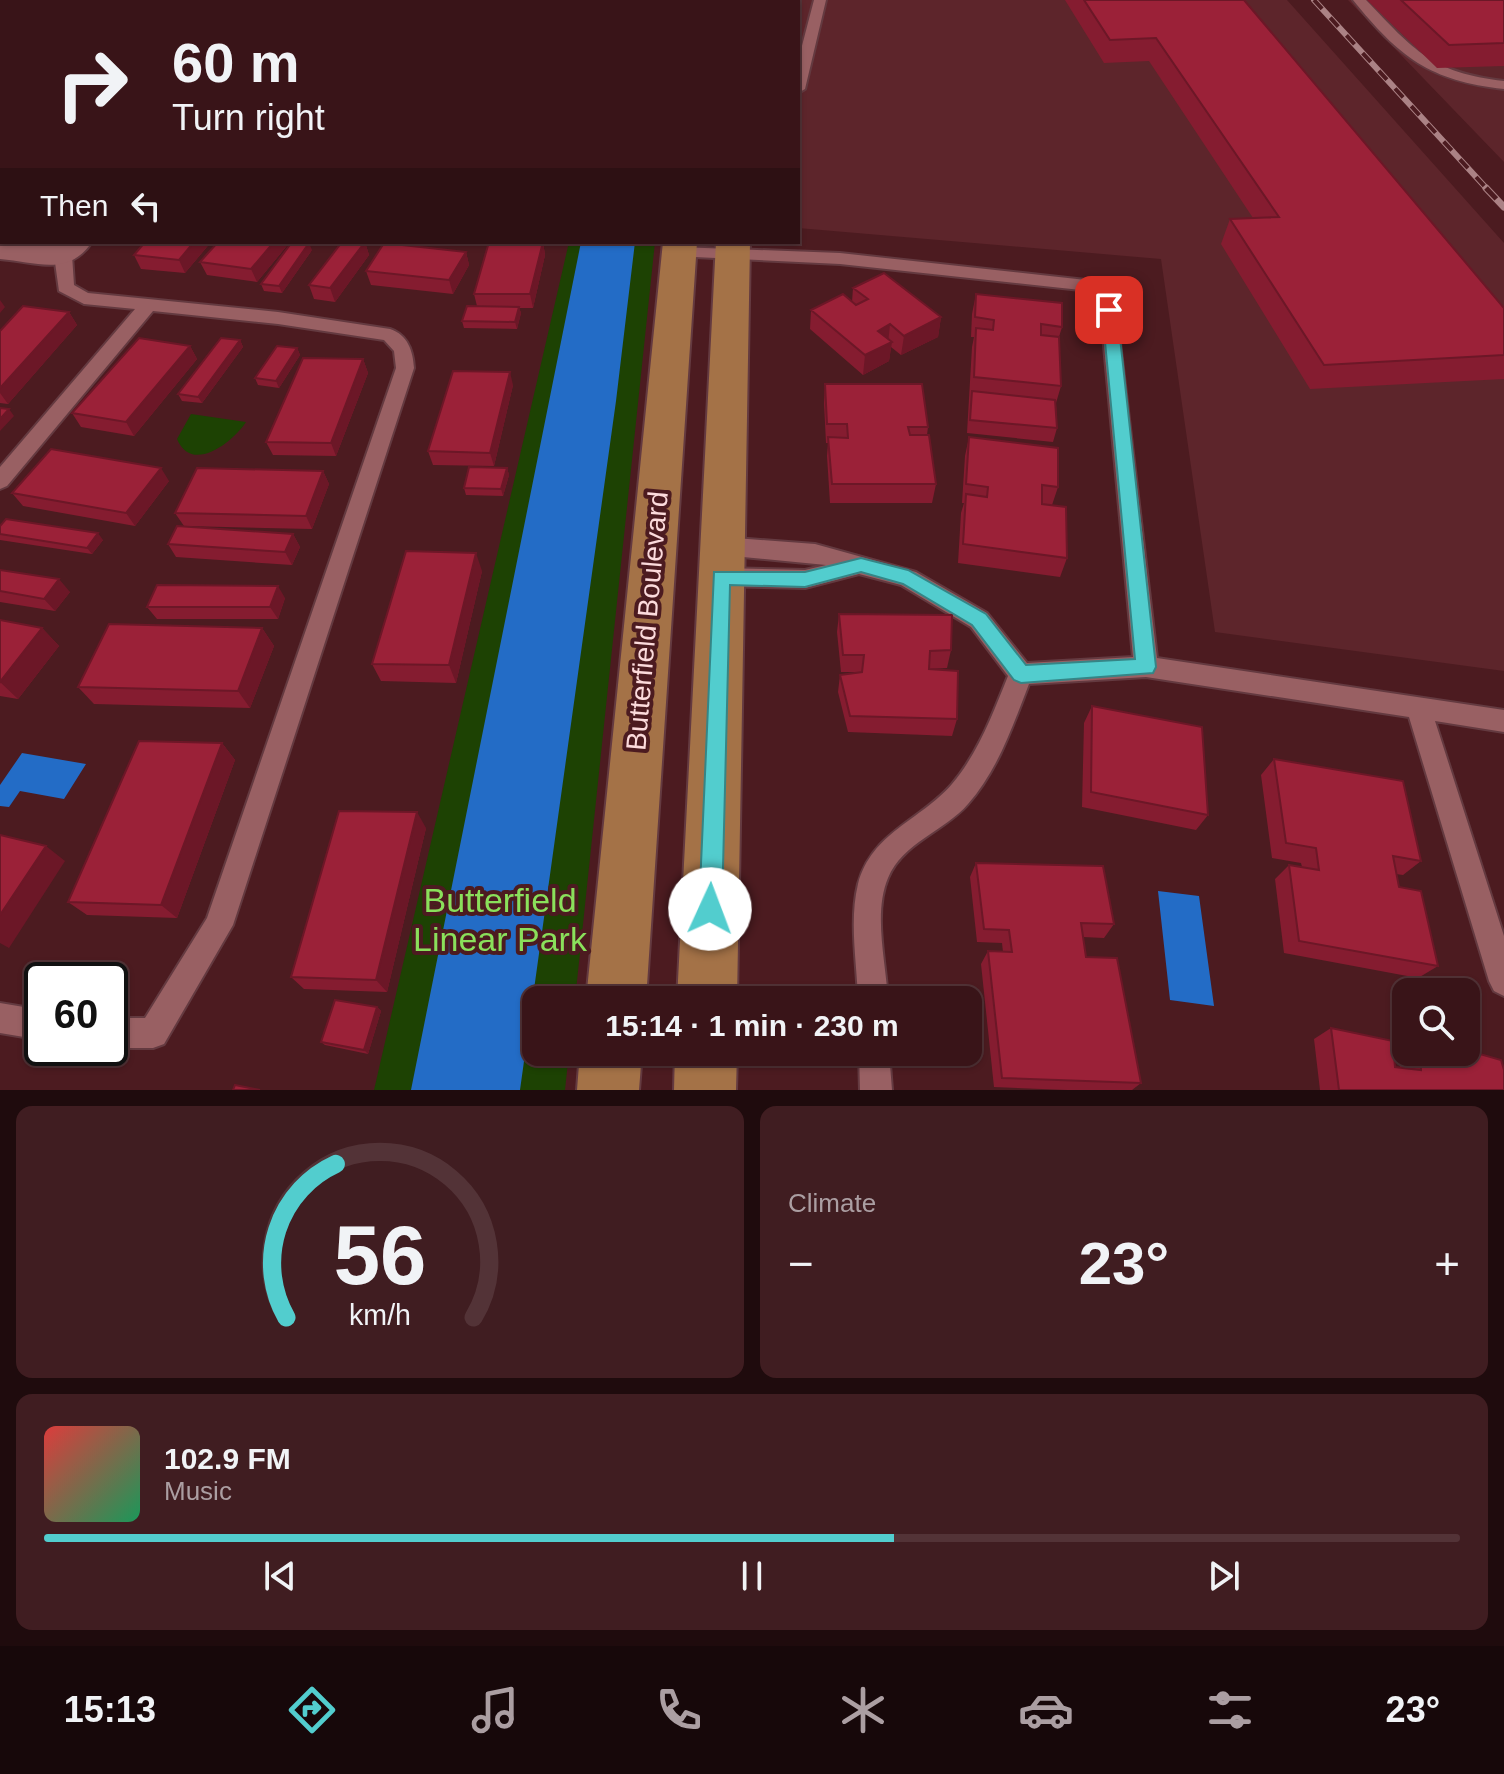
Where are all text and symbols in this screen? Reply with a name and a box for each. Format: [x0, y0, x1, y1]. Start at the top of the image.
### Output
text: 60 m [172, 31, 300, 94]
icon: right [40, 32, 144, 136]
text: Turn right [172, 97, 325, 138]
icon: left [124, 184, 168, 228]
text: Then [40, 189, 108, 222]
pin [1075, 276, 1143, 344]
icon: arrive [1087, 288, 1131, 332]
street label: Butterfield Boulevard [620, 490, 674, 752]
position arrow [668, 867, 752, 951]
park label: Butterfield Linear Park [413, 881, 588, 958]
speed limit sign: 60 [24, 962, 128, 1066]
map controls [1392, 978, 1480, 1066]
button: search [1392, 978, 1480, 1066]
text: 15:14 · 1 min · 230 m [605, 1009, 899, 1042]
text: Climate [788, 1188, 876, 1218]
text: 56 [334, 1209, 426, 1302]
text: 23° [1079, 1230, 1169, 1297]
text: − [788, 1239, 814, 1288]
text: + [1434, 1239, 1460, 1288]
text: km/h [349, 1299, 411, 1331]
text: 102.9 FM [164, 1442, 291, 1475]
text: Music [164, 1476, 232, 1506]
icon: previous [258, 1554, 302, 1598]
icon: pause [730, 1554, 774, 1598]
icon: next [1202, 1554, 1246, 1598]
icon: directions [284, 1682, 340, 1738]
icon: music [467, 1682, 523, 1738]
icon: phone [651, 1682, 707, 1738]
icon: climate [835, 1682, 891, 1738]
icon: car [1018, 1682, 1074, 1738]
icon: filters [1202, 1682, 1258, 1738]
text: 15:13 [64, 1689, 156, 1730]
text: 23° [1386, 1689, 1440, 1730]

